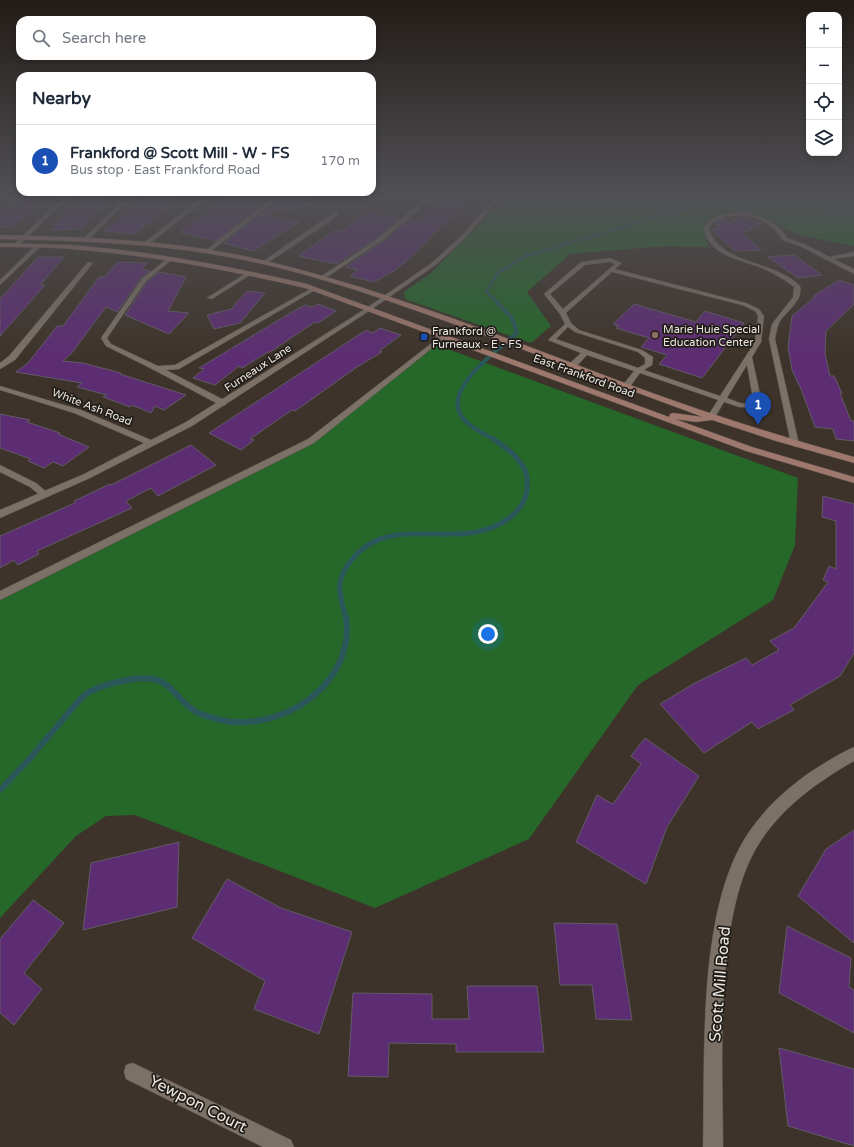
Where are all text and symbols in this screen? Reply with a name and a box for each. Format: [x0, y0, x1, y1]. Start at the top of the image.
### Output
map controls [806, 12, 842, 156]
button: + [806, 12, 842, 48]
search box [16, 16, 376, 60]
icon: search [30, 27, 52, 49]
text: Search here [62, 29, 146, 47]
button: − [806, 48, 842, 84]
button: locate [806, 84, 842, 120]
text: Nearby [32, 88, 91, 109]
button: layers [806, 120, 842, 156]
text: Frankford @ Scott Mill - W - FS [70, 144, 289, 162]
text: 1 [41, 153, 49, 169]
text: 170 m [320, 153, 360, 169]
text: Bus stop · East Frankford Road [70, 162, 260, 178]
place label: Marie Huie Special Education Center [663, 323, 760, 349]
place label: Frankford @ Furneaux - E - FS [432, 325, 522, 351]
marker: Marie Huie Special Education Center [650, 330, 660, 340]
marker: Frankford @ Furneaux - E - FS [419, 332, 429, 342]
street label: Furneaux Lane [222, 342, 294, 394]
street label: East Frankford Road [532, 352, 637, 400]
street label: White Ash Road [50, 386, 134, 428]
pin: 1 [745, 392, 771, 425]
your location [478, 624, 498, 644]
street label: Scott Mill Road [705, 925, 735, 1043]
street label: Yewpon Court [146, 1071, 250, 1137]

